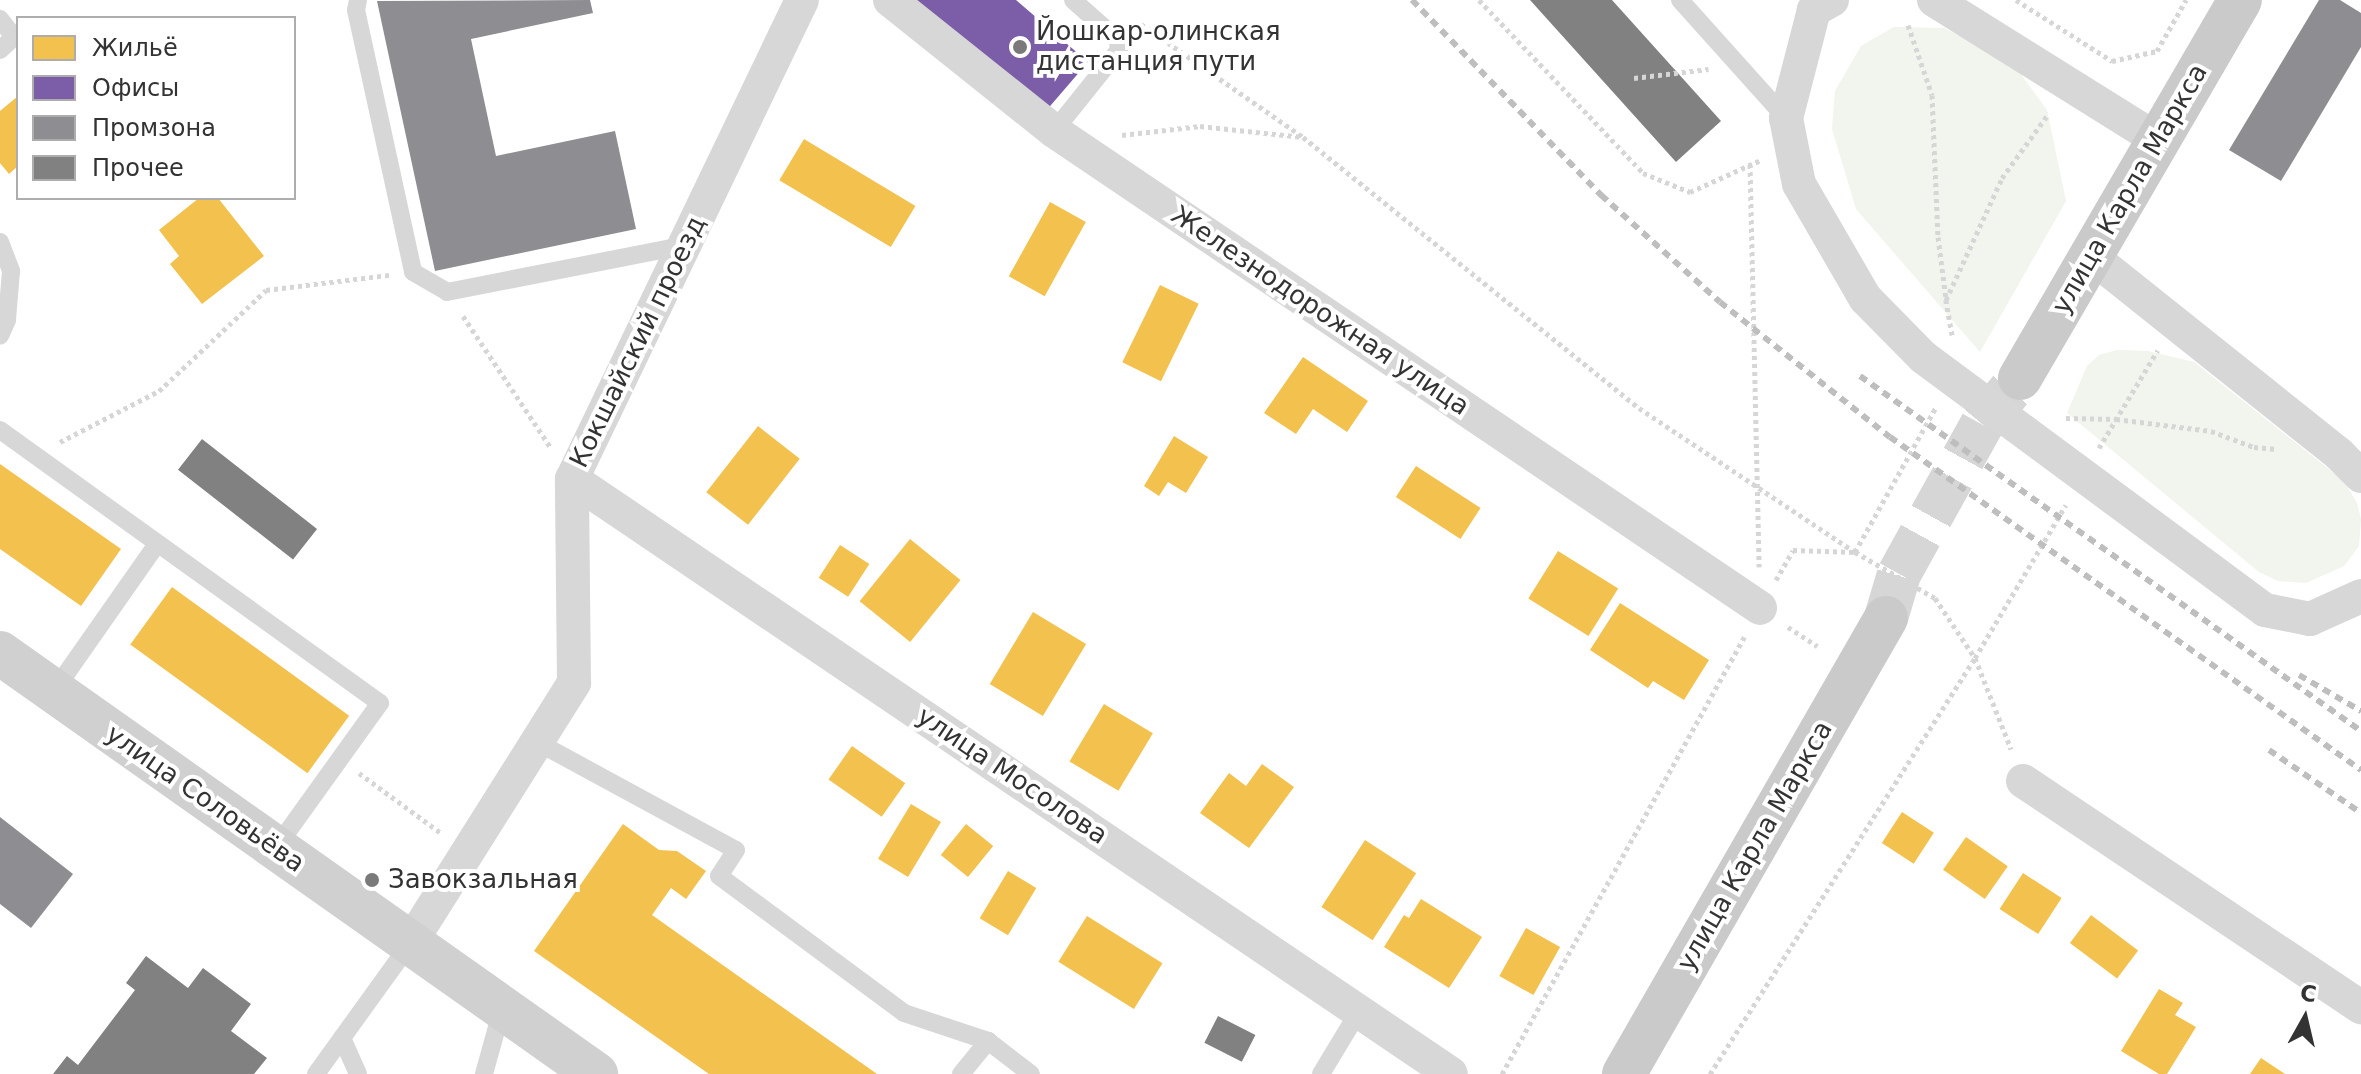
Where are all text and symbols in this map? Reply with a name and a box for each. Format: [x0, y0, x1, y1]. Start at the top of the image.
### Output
legend [16, 16, 296, 200]
place label: Йошкар-олинская дистанция пути [1036, 16, 1281, 78]
text: Жильё [92, 34, 178, 62]
marker: Йошкар-олинская дистанция пути [1011, 38, 1029, 56]
street label: улица Карла Маркса [2046, 59, 2214, 319]
text: Офисы [92, 74, 179, 102]
text: Промзона [92, 114, 216, 142]
text: Прочее [92, 154, 184, 182]
street label: Железнодорожная улица [1165, 200, 1475, 422]
street label: Кокшайский проезд [563, 211, 713, 473]
street label: улица Мосолова [911, 701, 1113, 851]
street label: улица Карла Маркса [1671, 716, 1839, 976]
street label: улица Соловьёва [100, 719, 310, 879]
place label: Завокзальная [388, 864, 578, 896]
marker: Завокзальная [363, 871, 381, 889]
north arrow [2265, 978, 2345, 1058]
text: С [2299, 980, 2318, 1007]

